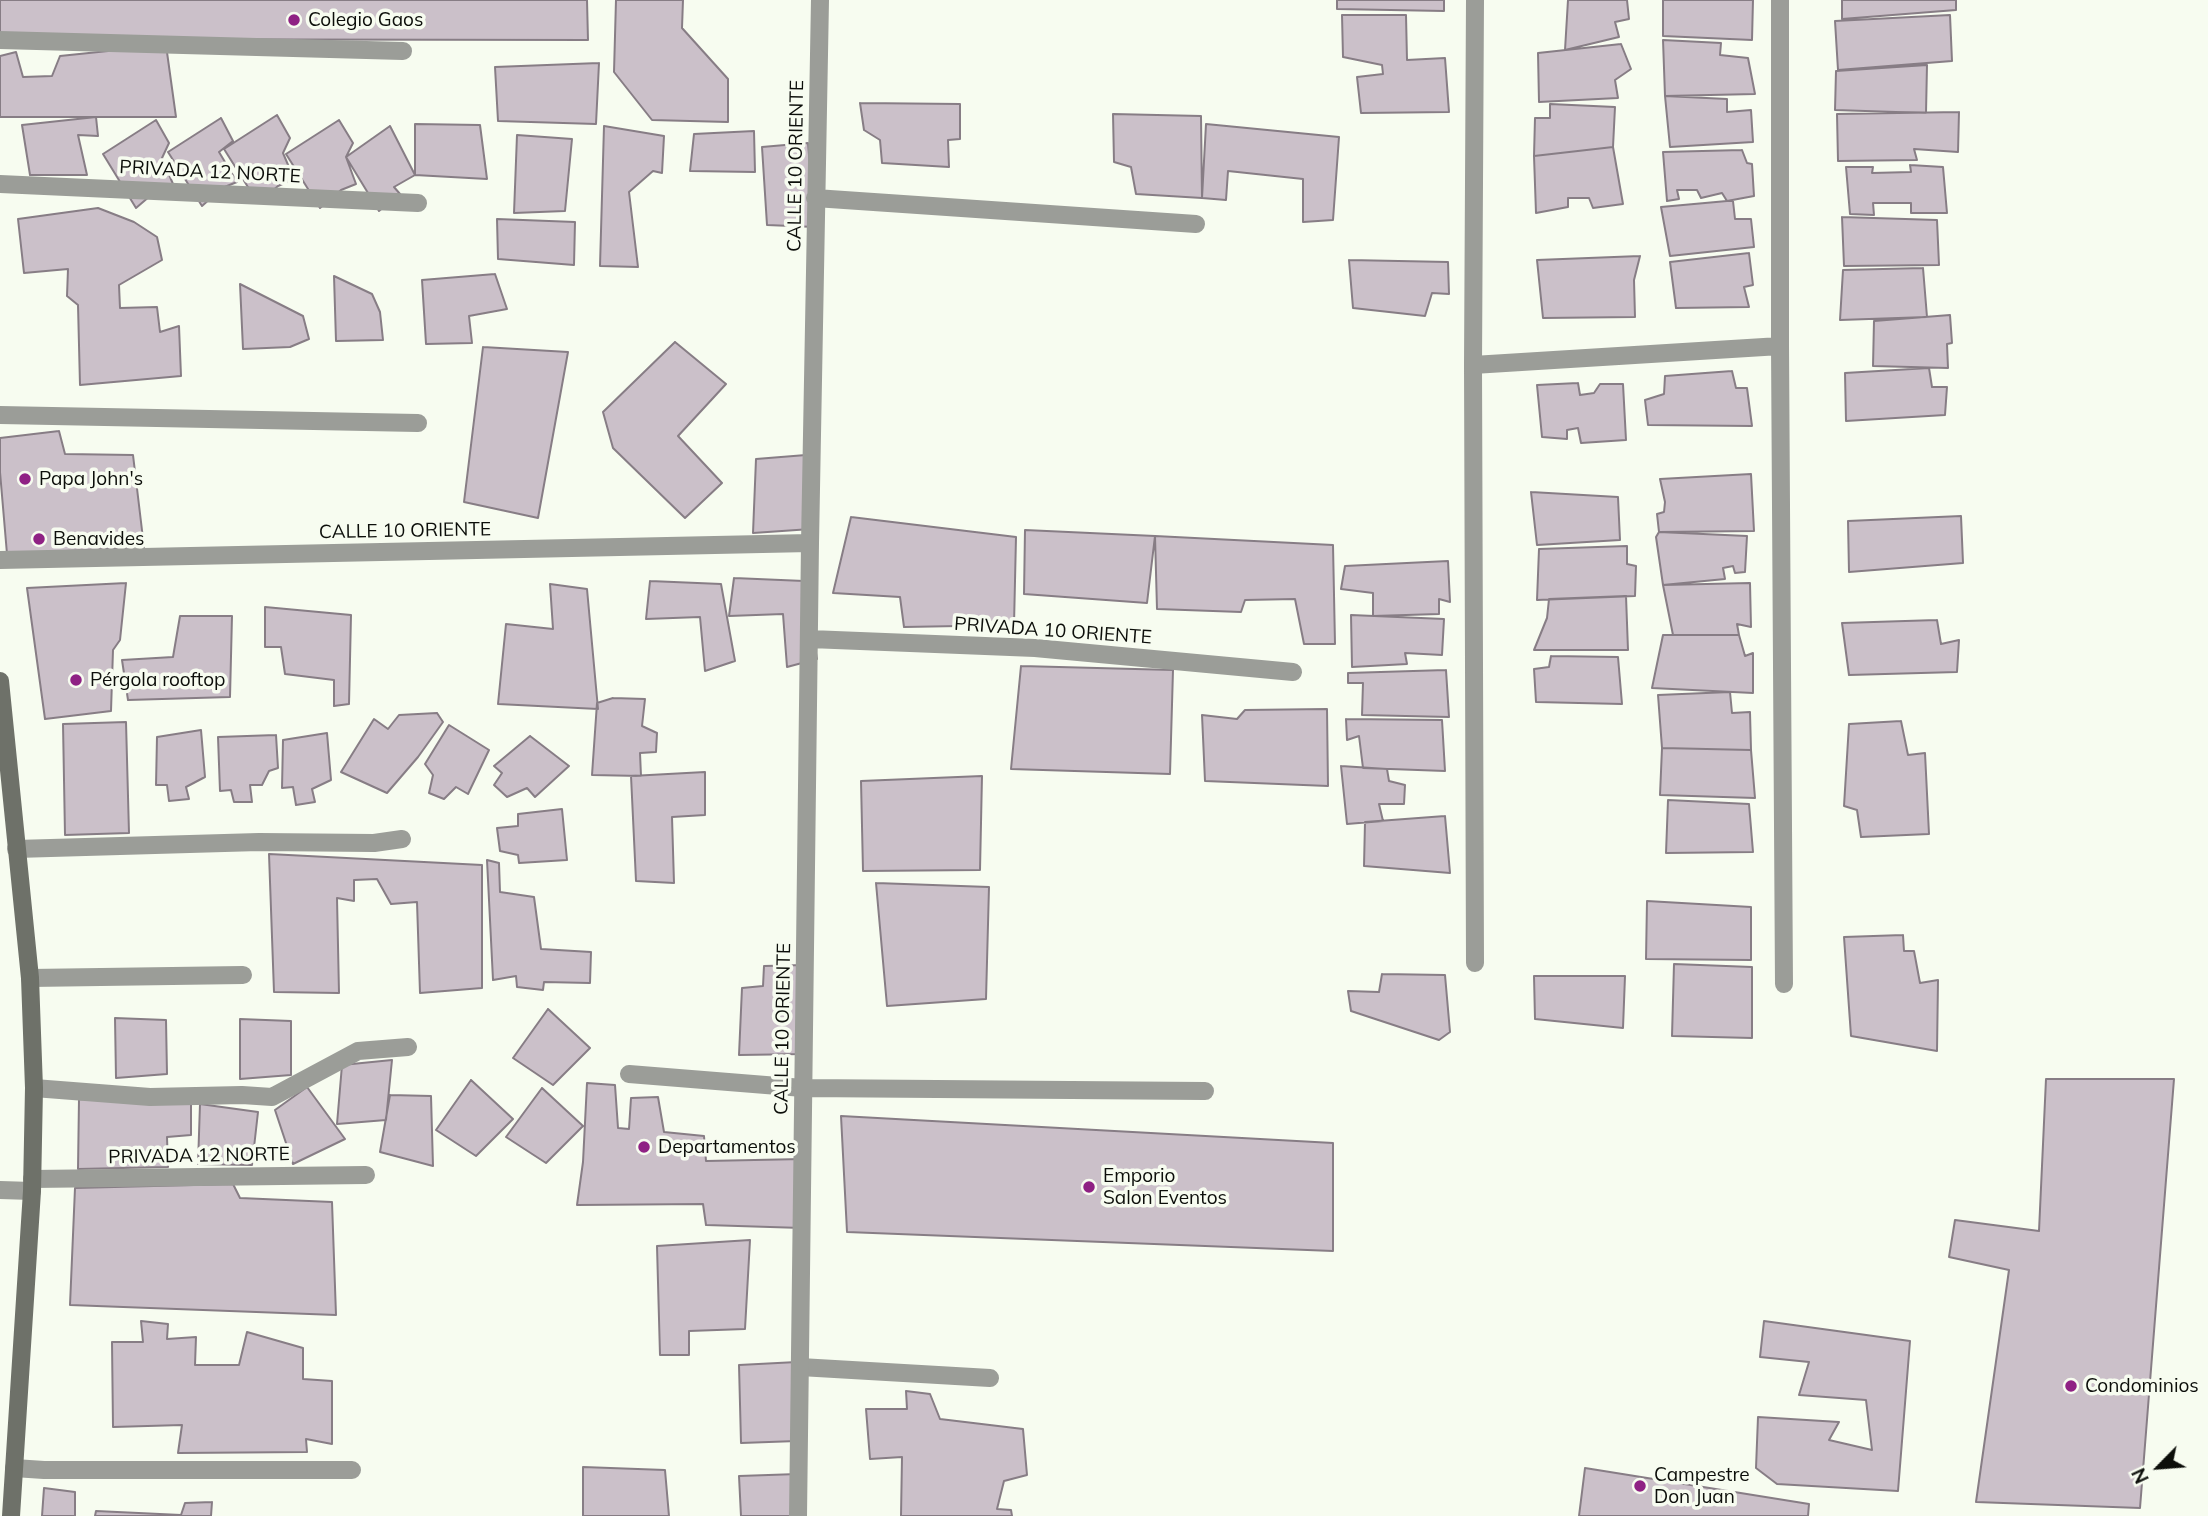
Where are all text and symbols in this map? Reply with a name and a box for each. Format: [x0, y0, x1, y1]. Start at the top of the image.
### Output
place label: Colegio Gaos [308, 9, 423, 31]
marker: Colegio Gaos [286, 12, 302, 28]
street label: CALLE 10 ORIENTE [783, 80, 809, 252]
street label: PRIVADA 12 NORTE [119, 156, 301, 188]
place label: Papa John's [39, 468, 143, 490]
marker: Papa John's [17, 471, 33, 487]
street label: CALLE 10 ORIENTE [319, 518, 491, 544]
place label: Benavides [53, 528, 144, 550]
marker: Benavides [31, 531, 47, 547]
street label: PRIVADA 10 ORIENTE [953, 613, 1153, 649]
place label: Pérgola rooftop [90, 669, 225, 691]
marker: Pérgola rooftop [68, 672, 84, 688]
street label: CALLE 10 ORIENTE [770, 943, 796, 1115]
place label: Departamentos [658, 1136, 796, 1158]
marker: Departamentos [636, 1139, 652, 1155]
street label: PRIVADA 12 NORTE [108, 1143, 290, 1169]
place label: Emporio Salon Eventos [1103, 1165, 1227, 1209]
marker: Emporio Salon Eventos [1081, 1179, 1097, 1195]
place label: Condominios [2085, 1375, 2199, 1397]
marker: Condominios [2063, 1378, 2079, 1394]
north arrow [2124, 1432, 2194, 1502]
place label: Campestre Don Juan [1654, 1464, 1750, 1508]
text: N [2126, 1464, 2154, 1487]
marker: Campestre Don Juan [1632, 1478, 1648, 1494]

